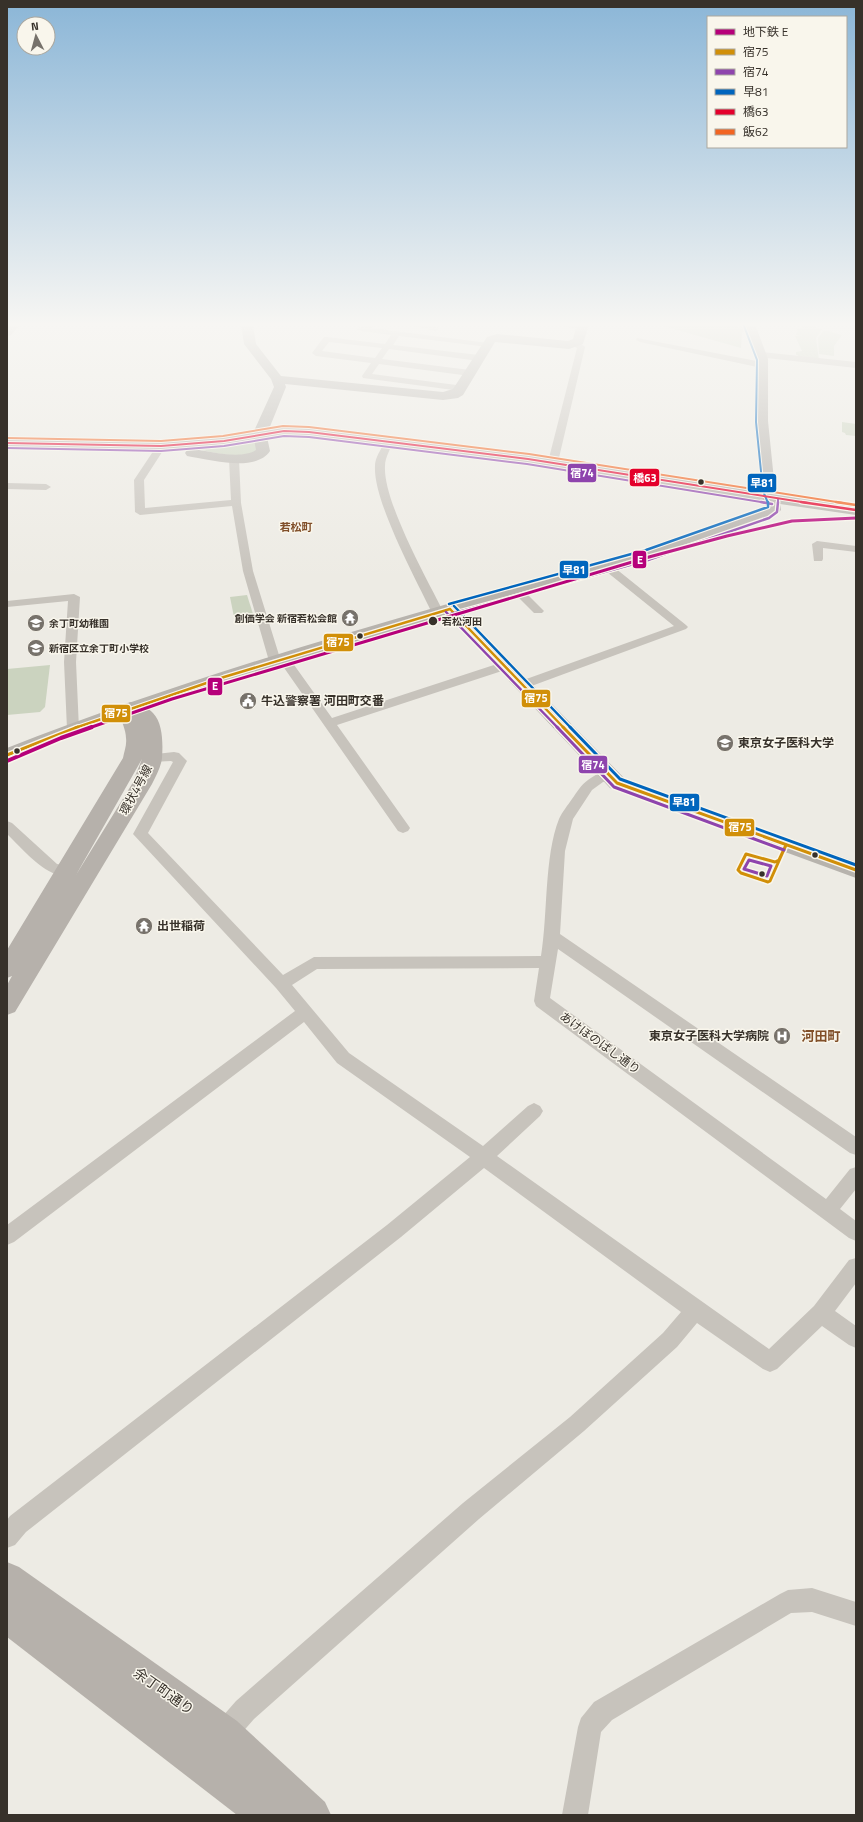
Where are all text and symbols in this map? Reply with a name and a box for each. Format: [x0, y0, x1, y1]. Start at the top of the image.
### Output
north arrow [16, 16, 56, 56]
legend [707, 16, 847, 148]
text: N [30, 18, 40, 34]
text: 地下鉄 E [743, 22, 789, 41]
text: 宿75 [743, 42, 769, 61]
text: 宿74 [743, 62, 769, 81]
text: 早81 [743, 82, 768, 101]
text: 橋63 [743, 102, 768, 121]
text: 飯62 [743, 122, 768, 141]
line badge: 宿74 [567, 463, 597, 483]
text: 宿74 [570, 465, 594, 481]
line badge: 橋63 [629, 468, 660, 487]
text: 橋63 [633, 470, 657, 486]
line badge: 早81 [747, 473, 777, 493]
text: 早81 [750, 475, 774, 491]
unlabelled marker [696, 477, 706, 487]
district label: 若松町 [280, 519, 313, 535]
line badge: E [632, 550, 647, 569]
text: E [637, 552, 643, 568]
line badge: 早81 [559, 560, 589, 579]
text: 早81 [562, 562, 586, 578]
temple icon: 創価学会 新宿若松会館 [340, 608, 360, 628]
place label: 創価学会 新宿若松会館 [234, 611, 337, 626]
school or university icon: 余丁町幼稚園 [26, 613, 46, 633]
place label: 若松河田 [441, 614, 482, 629]
marker: 若松河田 [427, 615, 439, 627]
place label: 余丁町幼稚園 [49, 616, 109, 631]
unlabelled marker [355, 631, 365, 641]
line badge: 宿75 [323, 633, 354, 652]
text: 宿75 [326, 634, 350, 650]
school or university icon: 新宿区立余丁町小学校 [26, 638, 46, 658]
place label: 新宿区立余丁町小学校 [49, 641, 149, 656]
line badge: E [207, 677, 223, 696]
text: E [212, 678, 218, 694]
line badge: 宿75 [521, 689, 551, 708]
text: 宿75 [524, 690, 548, 706]
public building icon: 牛込警察署 河田町交番 [238, 691, 258, 711]
place label: 牛込警察署 河田町交番 [261, 691, 385, 710]
line badge: 宿75 [101, 704, 131, 723]
text: 宿75 [104, 705, 128, 721]
school or university icon: 東京女子医科大学 [715, 733, 735, 753]
place label: 東京女子医科大学 [738, 733, 834, 752]
unlabelled marker [12, 746, 22, 756]
line badge: 宿74 [578, 755, 608, 774]
text: 宿74 [581, 757, 605, 773]
street label: 環状4号線 [114, 761, 157, 818]
line badge: 早81 [669, 793, 700, 812]
text: 早81 [672, 794, 696, 810]
line badge: 宿75 [724, 818, 755, 837]
text: 宿75 [728, 819, 752, 835]
unlabelled marker [810, 850, 820, 860]
unlabelled marker [757, 869, 767, 879]
temple icon: 出世稲荷 [134, 916, 154, 936]
place label: 出世稲荷 [157, 916, 205, 935]
street label: あけぼのばし通り [556, 1007, 645, 1078]
place label: 東京女子医科大学病院 [649, 1026, 769, 1045]
hospital icon: 東京女子医科大学病院 [772, 1026, 792, 1046]
district label: 河田町 [801, 1026, 841, 1046]
street label: 余丁町通り [130, 1662, 199, 1719]

